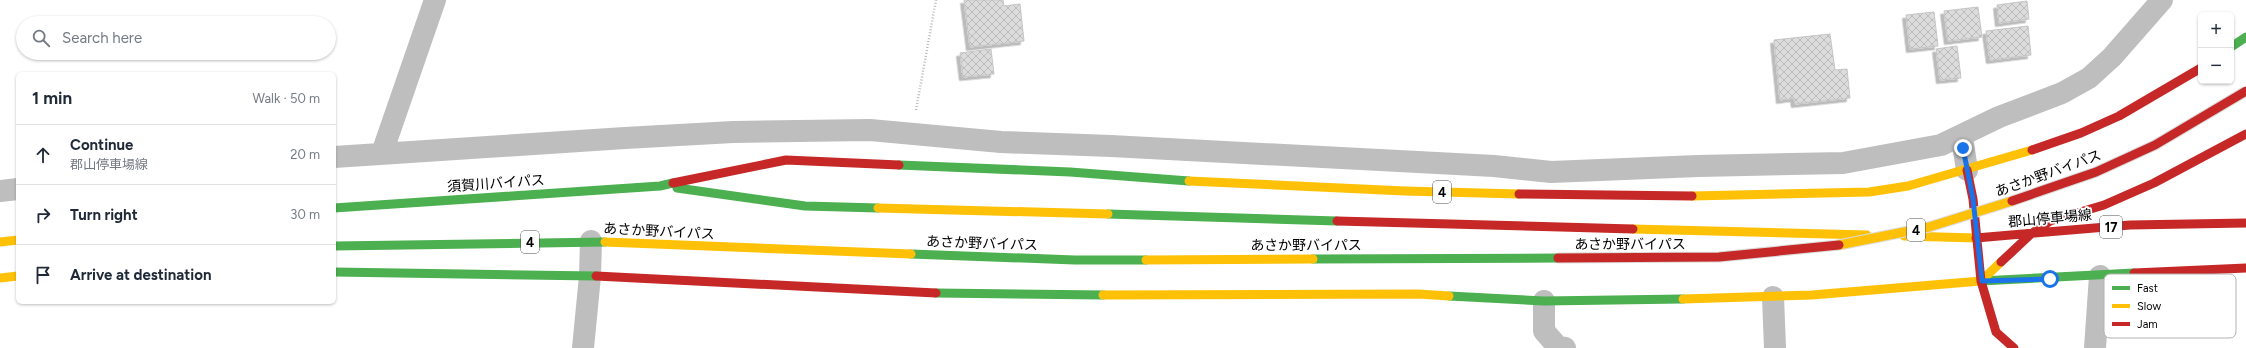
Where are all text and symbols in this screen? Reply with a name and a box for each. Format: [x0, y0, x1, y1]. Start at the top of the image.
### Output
map controls [2198, 12, 2234, 84]
button: + [2198, 12, 2234, 48]
search box [16, 16, 336, 60]
icon: search [30, 27, 52, 49]
text: Search here [62, 29, 142, 47]
button: − [2198, 48, 2234, 84]
text: 1 min [32, 88, 72, 108]
text: Walk · 50 m [252, 91, 320, 106]
text: Continue [70, 136, 133, 154]
route end [1954, 139, 1972, 157]
icon: ahead [32, 144, 54, 166]
street label: あさか野バイパス [1993, 146, 2104, 201]
text: 20 m [290, 147, 320, 162]
text: 郡山停車場線 [70, 157, 148, 172]
street label: 須賀川バイパス [447, 172, 545, 195]
road number: 4 [1433, 181, 1451, 203]
icon: right [32, 204, 54, 226]
text: Turn right [70, 206, 138, 224]
street label: 郡山停車場線 [2007, 206, 2093, 231]
text: 30 m [290, 207, 320, 222]
road number: 17 [2100, 216, 2122, 238]
road number: 4 [1907, 219, 1925, 241]
street label: あさか野バイパス [603, 220, 715, 243]
road number: 4 [521, 231, 539, 253]
street label: あさか野バイパス [926, 233, 1038, 254]
street label: あさか野バイパス [1574, 236, 1686, 253]
street label: あさか野バイパス [1250, 237, 1362, 254]
icon: arrive [32, 264, 54, 286]
text: Arrive at destination [70, 266, 211, 284]
route start [2041, 270, 2059, 288]
legend [2104, 274, 2236, 338]
text: Fast [2137, 282, 2158, 295]
text: Slow [2137, 300, 2161, 313]
text: Jam [2137, 318, 2158, 331]

